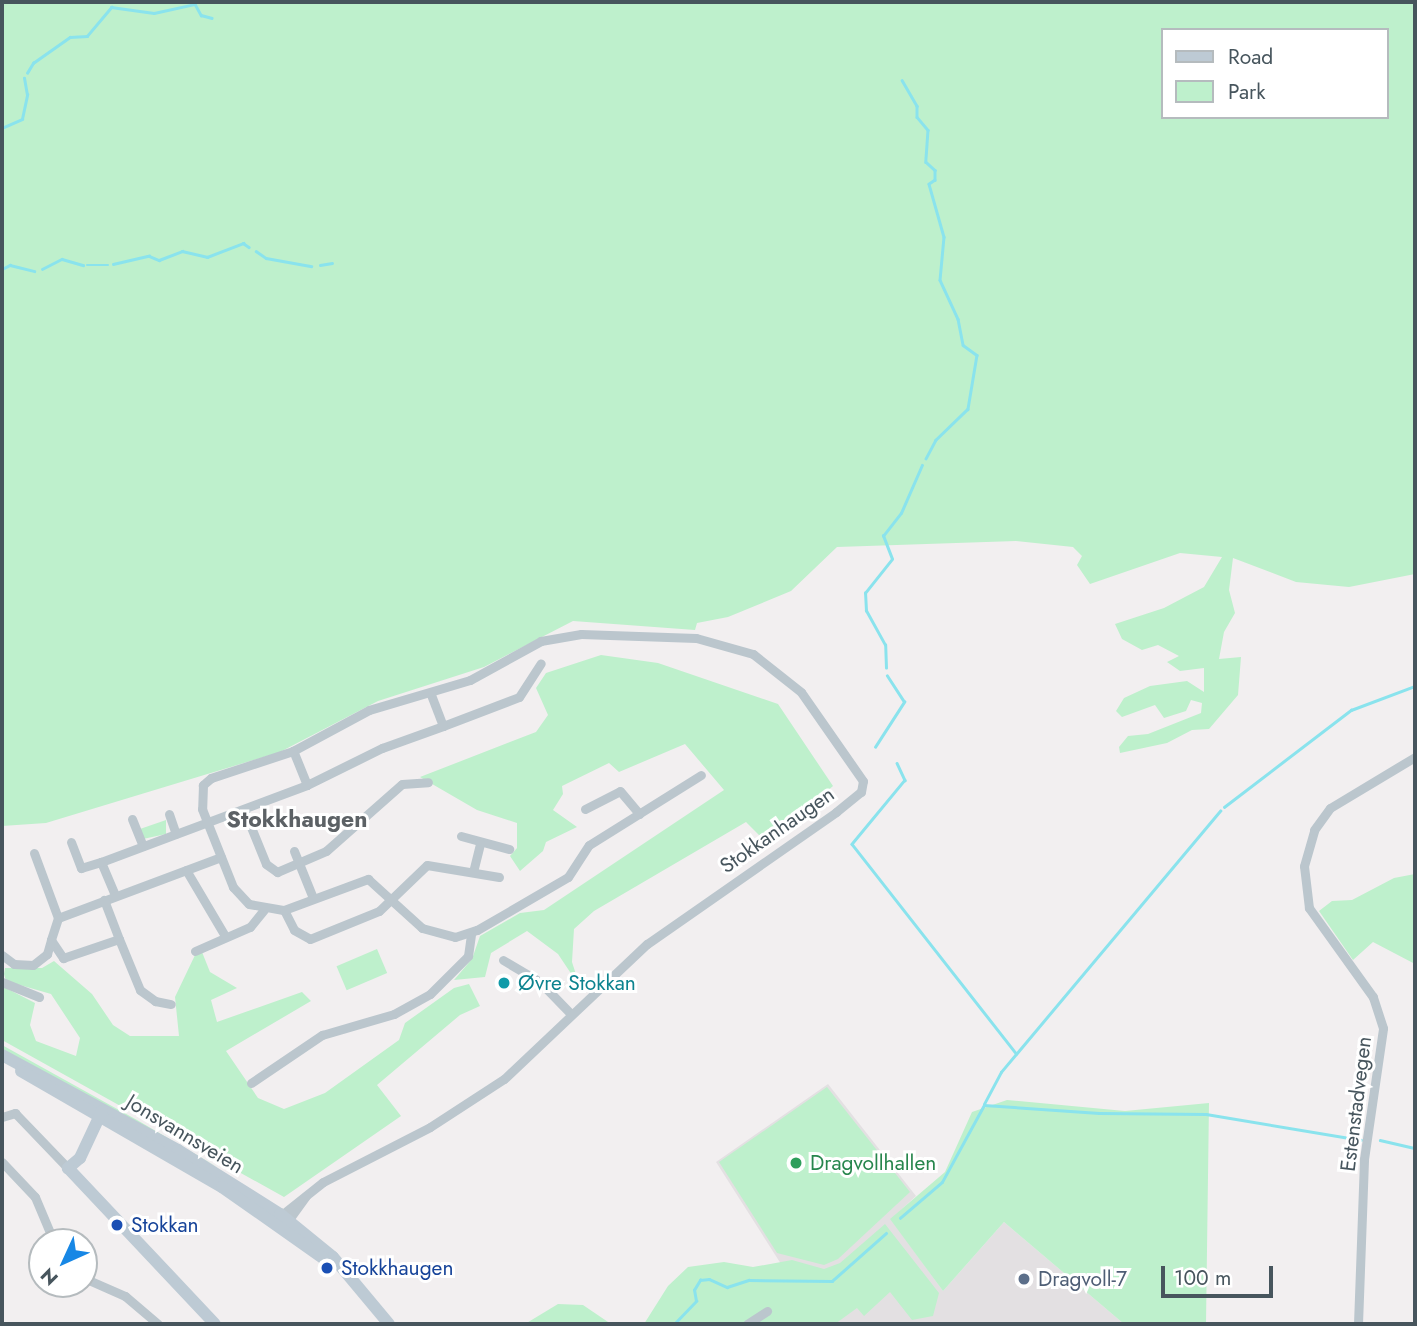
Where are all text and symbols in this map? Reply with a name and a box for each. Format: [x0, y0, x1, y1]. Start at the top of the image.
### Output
legend [1162, 28, 1389, 119]
text: Road [1228, 42, 1273, 72]
text: Park [1228, 77, 1265, 107]
street label: Stokkanhaugen [715, 781, 839, 879]
district label: Stokkhaugen [227, 805, 367, 833]
place label: Øvre Stokkan [518, 970, 636, 996]
marker: Øvre Stokkan [496, 975, 512, 991]
street label: Estenstadvegen [1335, 1035, 1377, 1173]
street label: Jonsvannsveien [122, 1089, 248, 1179]
place label: Dragvollhallen [810, 1150, 936, 1176]
marker: Dragvollhallen [788, 1155, 804, 1171]
place label: Stokkan [131, 1212, 199, 1238]
marker: Stokkan [109, 1217, 125, 1233]
north arrow [28, 1228, 98, 1298]
scale bar [1165, 1252, 1277, 1296]
place label: Stokkhaugen [341, 1255, 453, 1281]
marker: Stokkhaugen [319, 1260, 335, 1276]
text: N [34, 1262, 64, 1292]
text: 100 m [1174, 1263, 1231, 1293]
place label: Dragvoll-7 [1038, 1266, 1127, 1292]
marker: Dragvoll-7 [1016, 1271, 1032, 1287]

